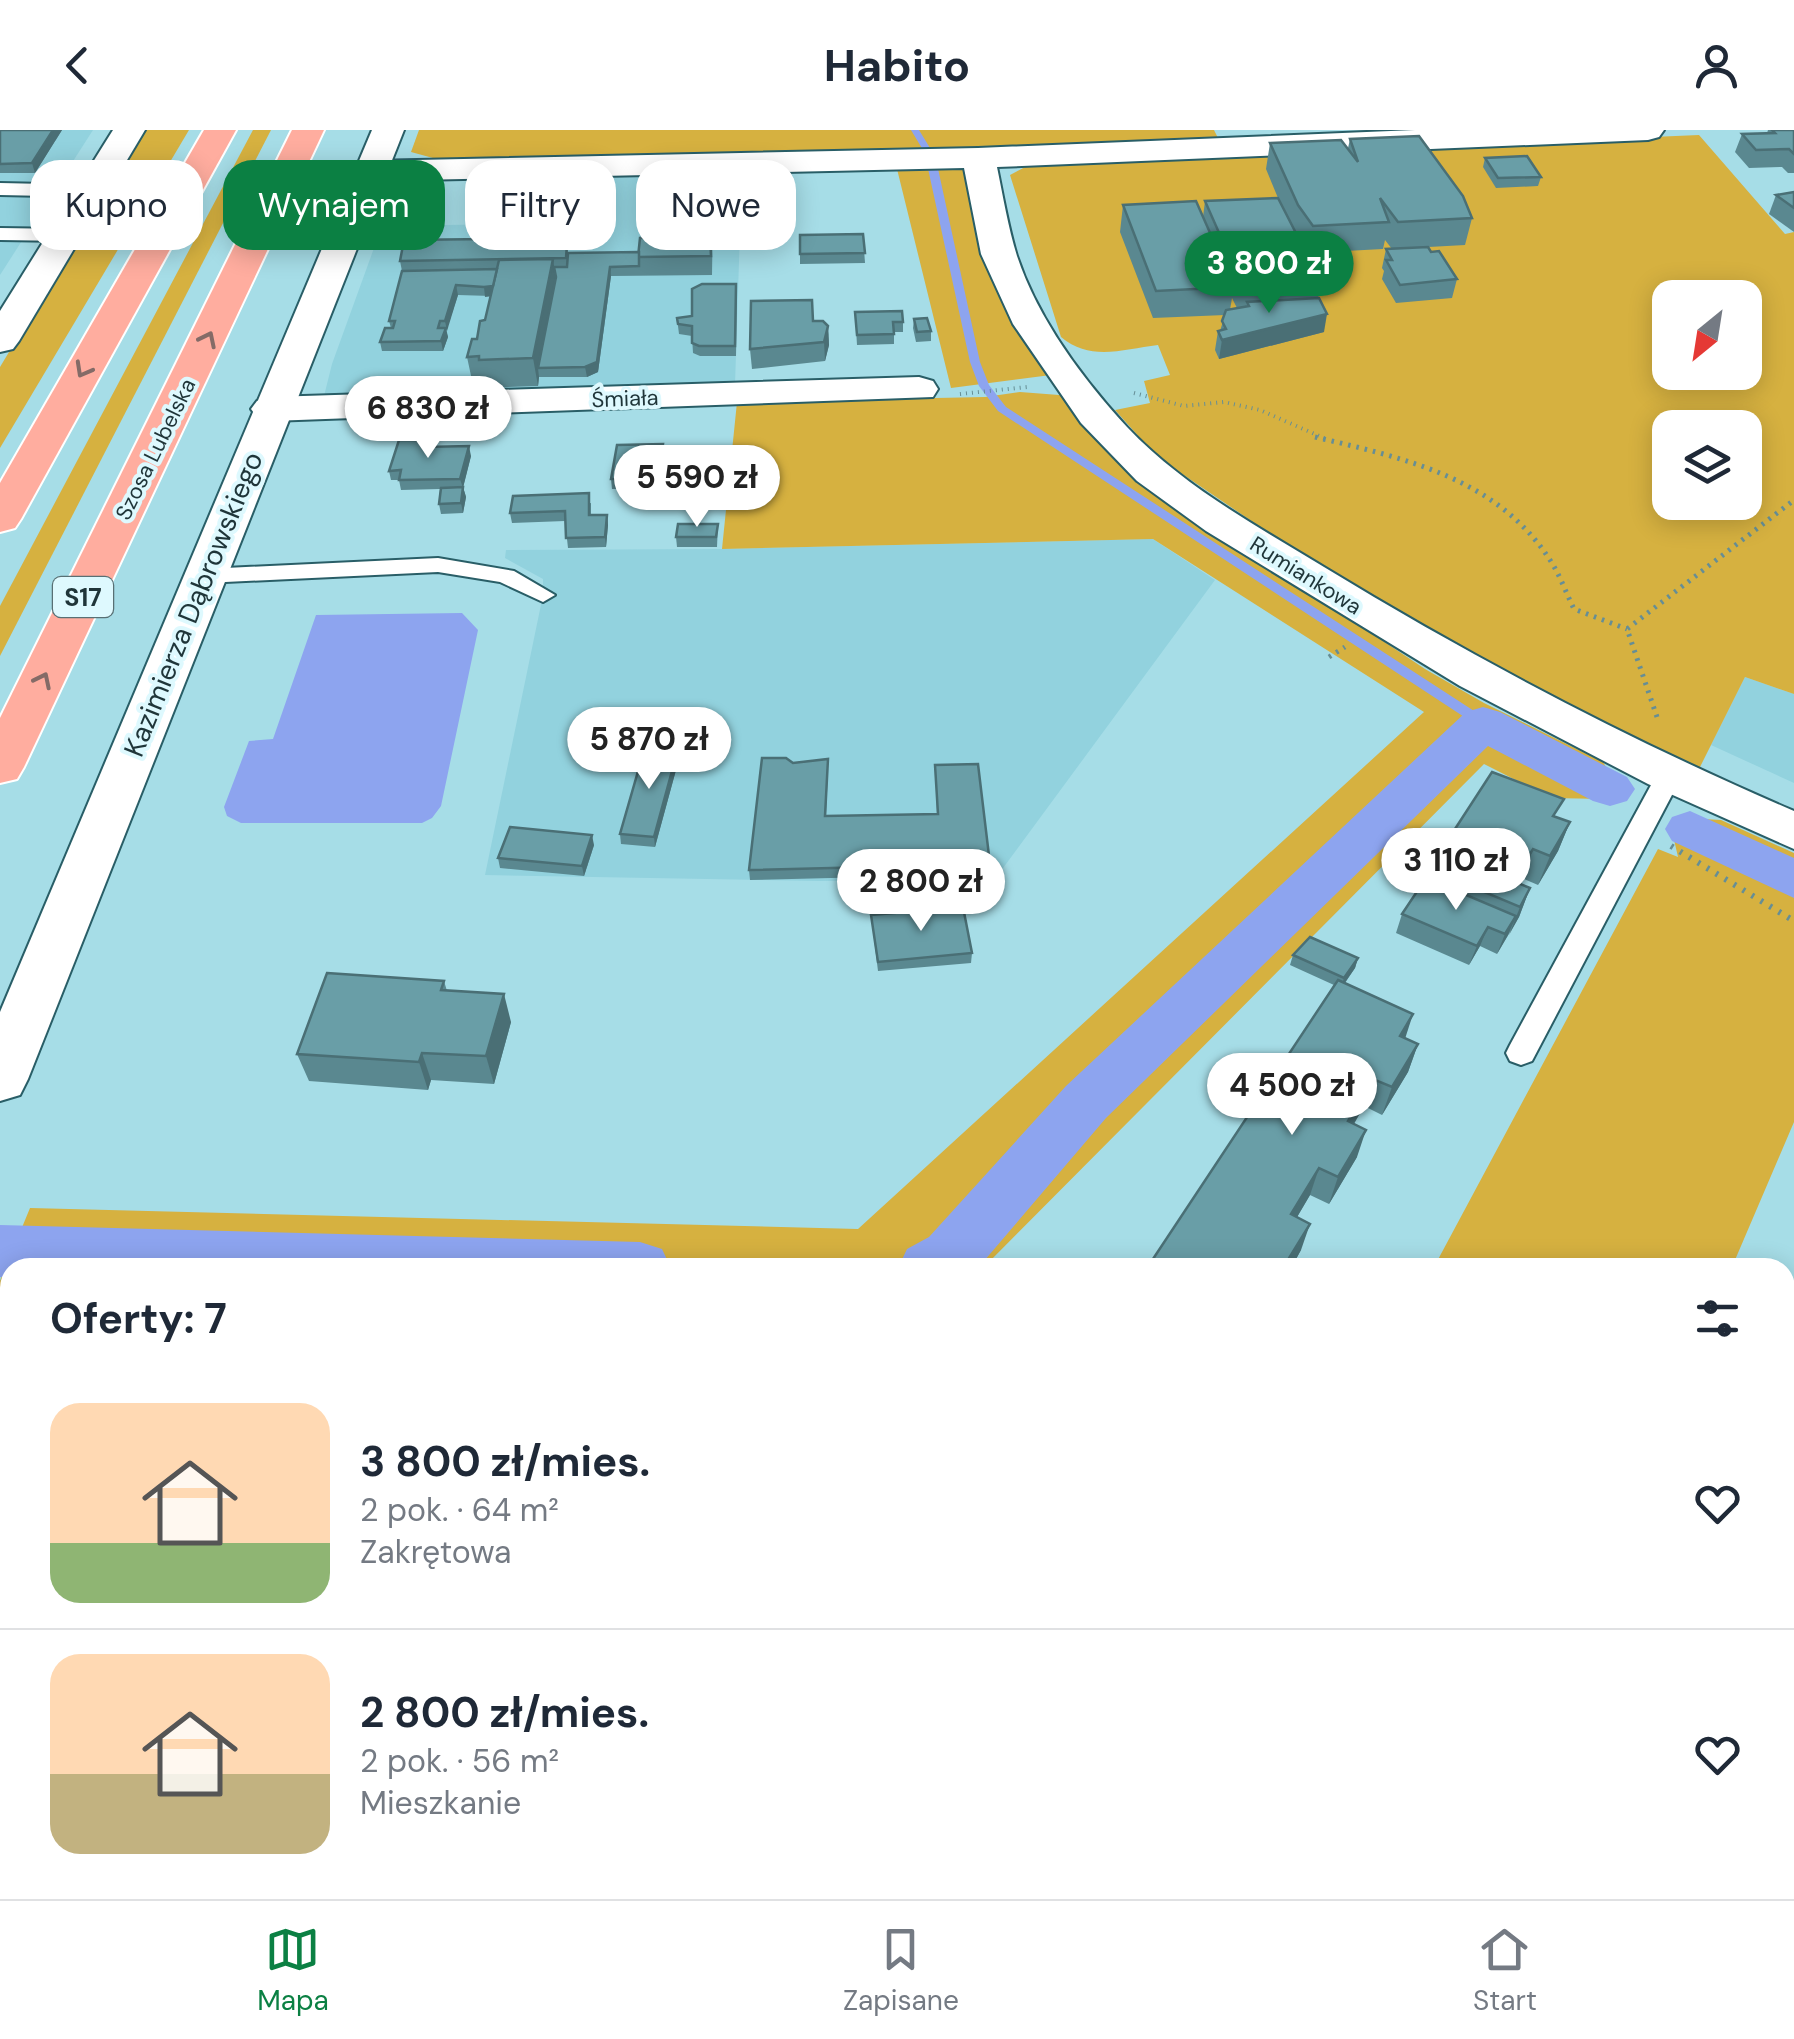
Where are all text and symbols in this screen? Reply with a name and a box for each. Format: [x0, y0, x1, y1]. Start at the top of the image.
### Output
text: Habito [824, 36, 970, 95]
icon: back [50, 38, 105, 93]
icon: person [1689, 38, 1744, 93]
chip: Kupno [30, 160, 203, 250]
chip: Wynajem [223, 160, 445, 250]
chip: Filtry [465, 160, 616, 250]
chip: Nowe [636, 160, 796, 250]
pin: 3 800 zł [1166, 231, 1372, 316]
text: 3 800 zł [1207, 242, 1331, 284]
north arrow [1652, 280, 1762, 390]
map controls [1652, 280, 1762, 520]
one-way arrow [195, 332, 215, 350]
one-way arrow [76, 360, 95, 378]
street label: Szosa Lubelska [109, 374, 202, 525]
pin: 6 830 zł [325, 376, 531, 461]
street label: Śmiała [591, 383, 659, 414]
text: 6 830 zł [367, 387, 489, 429]
button: layers [1652, 410, 1762, 520]
pin: 5 590 zł [594, 445, 800, 530]
street label: Kazimierza Dąbrowskiego [115, 446, 272, 762]
text: 5 590 zł [636, 456, 758, 498]
street label: Rumiankowa [1244, 530, 1367, 621]
road number: S17 [53, 577, 113, 617]
one-way arrow [30, 672, 50, 690]
pin: 5 870 zł [546, 707, 752, 792]
text: 5 870 zł [589, 718, 709, 760]
pin: 3 110 zł [1353, 828, 1559, 913]
text: 3 110 zł [1403, 839, 1509, 881]
pin: 2 800 zł [818, 849, 1024, 934]
text: 2 800 zł [859, 860, 983, 902]
pin: 4 500 zł [1189, 1053, 1395, 1138]
text: 4 500 zł [1229, 1064, 1355, 1106]
text: Oferty: 7 [50, 1291, 227, 1346]
icon: filters [1690, 1291, 1745, 1346]
text: 3 800 zł/mies. [360, 1434, 650, 1489]
icon: home [130, 1443, 250, 1563]
icon: heart [1690, 1476, 1745, 1531]
text: 2 pok. · 64 m² [360, 1489, 559, 1531]
text: Zakrętowa [360, 1531, 511, 1573]
text: 2 800 zł/mies. [360, 1685, 649, 1740]
icon: home [130, 1694, 250, 1814]
icon: heart [1690, 1727, 1745, 1782]
text: 2 pok. · 56 m² [360, 1740, 559, 1782]
text: Mieszkanie [360, 1782, 521, 1824]
tab: Mapa [257, 1922, 329, 2019]
tab: Zapisane [843, 1922, 959, 2019]
tab: Start [1473, 1922, 1537, 2019]

